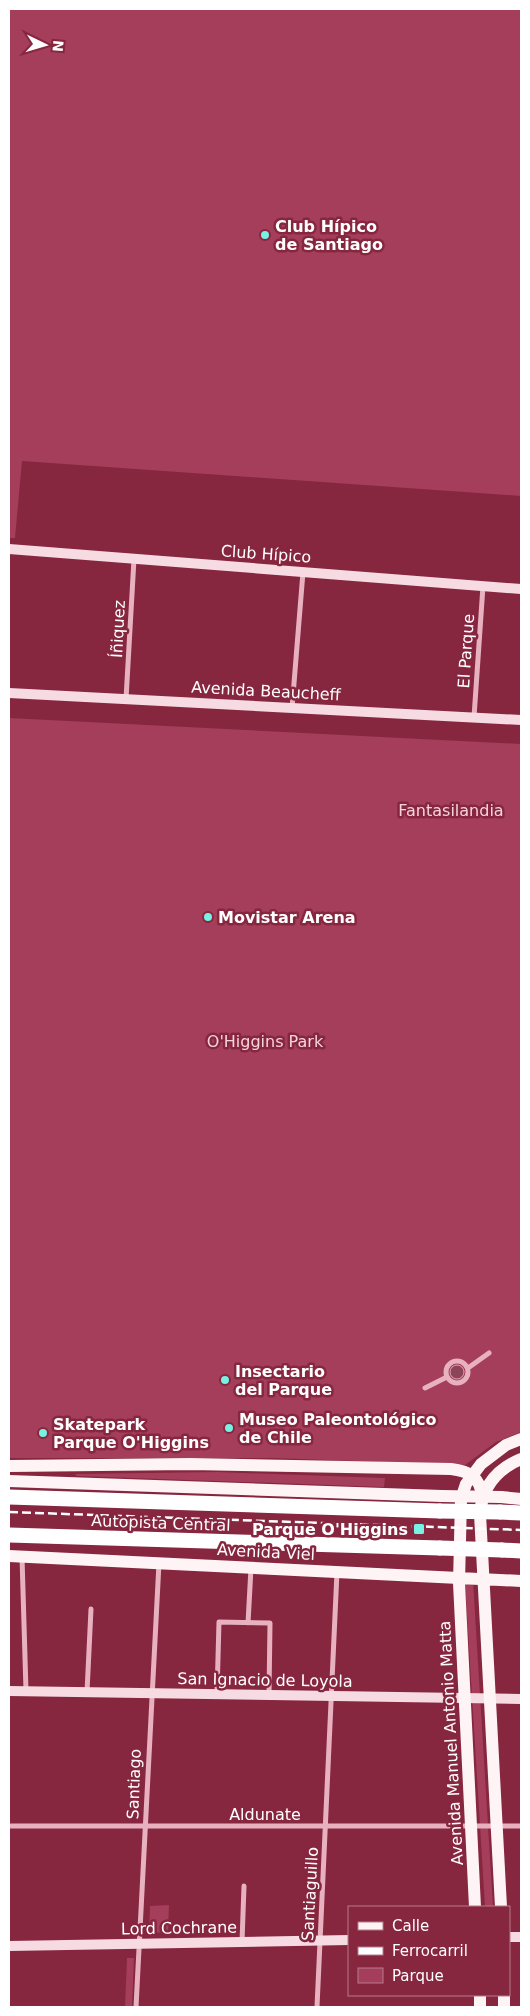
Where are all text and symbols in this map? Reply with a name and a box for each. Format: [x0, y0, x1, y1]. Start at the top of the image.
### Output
north arrow [20, 20, 70, 70]
text: N [49, 40, 66, 53]
place label: Club Hípico de Santiago [275, 217, 383, 254]
marker: Club Hípico de Santiago [259, 229, 271, 241]
street label: Club Hípico [220, 541, 312, 567]
street label: Íñiquez [107, 600, 129, 658]
street label: El Parque [454, 613, 478, 689]
street label: Avenida Beaucheff [191, 678, 342, 704]
park label: Fantasilandia [398, 801, 504, 820]
place label: Movistar Arena [218, 908, 356, 927]
marker: Movistar Arena [202, 911, 214, 923]
park label: O'Higgins Park [207, 1032, 324, 1051]
place label: Insectario del Parque [235, 1362, 332, 1399]
marker: Insectario del Parque [219, 1374, 231, 1386]
place label: Museo Paleontológico de Chile [239, 1410, 437, 1447]
place label: Skatepark Parque O'Higgins [53, 1415, 209, 1452]
marker: Museo Paleontológico de Chile [223, 1422, 235, 1434]
marker: Skatepark Parque O'Higgins [37, 1427, 49, 1439]
street label: Autopista Central [91, 1511, 231, 1535]
place label: Parque O'Higgins [252, 1520, 408, 1539]
marker: Parque O'Higgins [412, 1522, 426, 1536]
street label: Avenida Viel [216, 1540, 316, 1564]
street label: Avenida Manuel Antonio Matta [435, 1620, 467, 1866]
street label: San Ignacio de Loyola [177, 1669, 353, 1691]
street label: Santiago [123, 1748, 145, 1820]
street label: Aldunate [229, 1805, 301, 1824]
street label: Santiaguillo [298, 1847, 322, 1941]
legend [348, 1906, 510, 1996]
street label: Lord Cochrane [121, 1917, 237, 1939]
text: Calle [392, 1917, 429, 1935]
text: Ferrocarril [392, 1942, 468, 1960]
text: Parque [392, 1967, 444, 1985]

